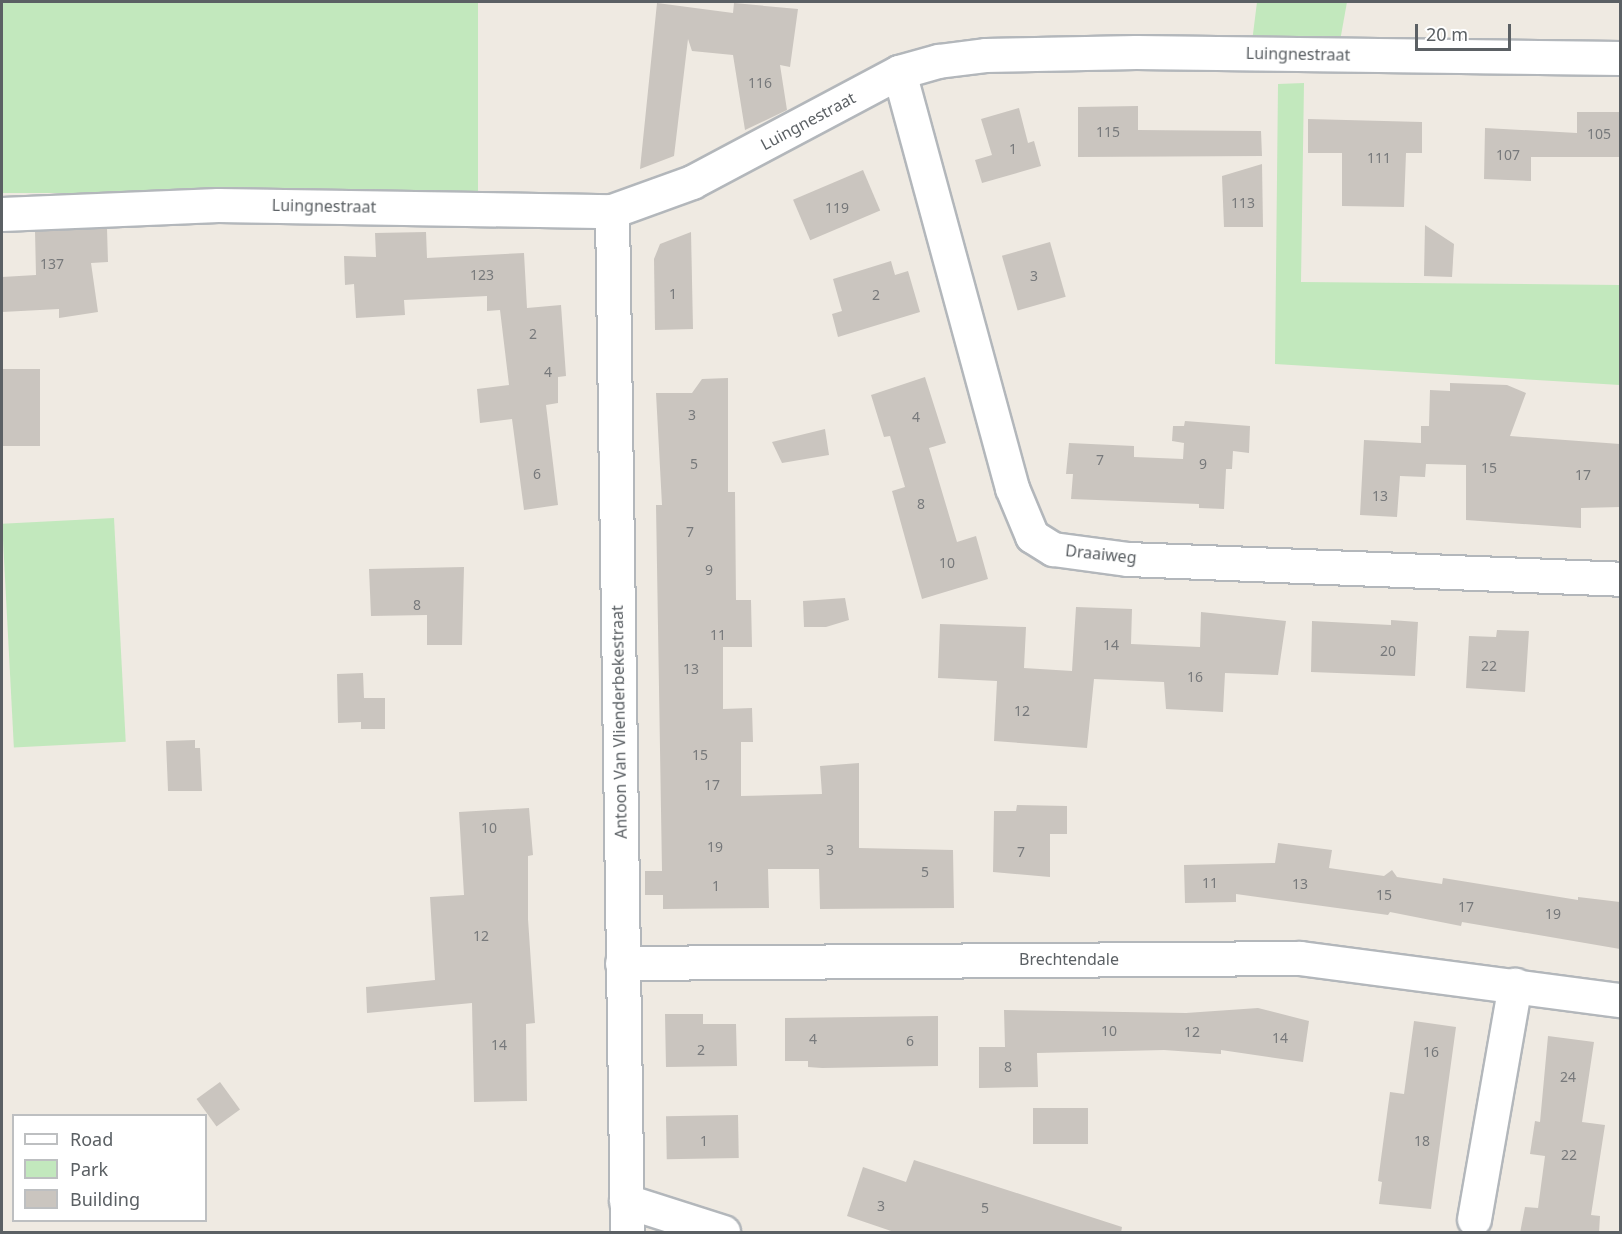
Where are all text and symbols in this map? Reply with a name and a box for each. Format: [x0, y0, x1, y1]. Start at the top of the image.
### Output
scale bar [1418, 12, 1514, 50]
text: 20 m [1426, 22, 1468, 46]
street label: Luingnestraat [1246, 43, 1350, 65]
house number: 116 [748, 75, 772, 91]
street label: Luingnestraat [757, 88, 859, 154]
house number: 115 [1096, 124, 1120, 140]
house number: 105 [1587, 126, 1611, 142]
house number: 1 [1009, 141, 1017, 157]
house number: 107 [1496, 147, 1520, 163]
house number: 111 [1367, 150, 1391, 166]
street label: Luingnestraat [272, 195, 376, 217]
house number: 113 [1231, 195, 1255, 211]
house number: 119 [825, 200, 849, 216]
house number: 137 [40, 256, 64, 272]
house number: 123 [470, 267, 494, 283]
house number: 3 [1030, 268, 1038, 284]
house number: 1 [669, 286, 677, 302]
house number: 2 [872, 287, 880, 303]
house number: 2 [529, 326, 537, 342]
house number: 4 [544, 364, 552, 380]
house number: 3 [688, 407, 696, 423]
house number: 4 [912, 409, 920, 425]
house number: 7 [1096, 452, 1104, 468]
house number: 5 [690, 456, 698, 472]
house number: 9 [1199, 456, 1207, 472]
house number: 15 [1481, 460, 1497, 476]
house number: 6 [533, 466, 541, 482]
house number: 17 [1575, 467, 1591, 483]
house number: 13 [1372, 488, 1388, 504]
house number: 8 [917, 496, 925, 512]
house number: 7 [686, 524, 694, 540]
street label: Draaiweg [1064, 541, 1138, 567]
house number: 10 [939, 555, 955, 571]
house number: 9 [705, 562, 713, 578]
house number: 8 [413, 597, 421, 613]
street label: Antoon Van Vlienderbekestraat [607, 605, 631, 839]
house number: 11 [710, 627, 726, 643]
house number: 14 [1103, 637, 1119, 653]
house number: 20 [1380, 643, 1396, 659]
house number: 22 [1481, 658, 1497, 674]
house number: 13 [683, 661, 699, 677]
house number: 16 [1187, 669, 1203, 685]
house number: 12 [1014, 703, 1030, 719]
house number: 15 [692, 747, 708, 763]
house number: 17 [704, 777, 720, 793]
house number: 10 [481, 820, 497, 836]
house number: 19 [707, 839, 723, 855]
house number: 3 [826, 842, 834, 858]
house number: 7 [1017, 844, 1025, 860]
house number: 5 [921, 864, 929, 880]
house number: 11 [1202, 875, 1218, 891]
house number: 13 [1292, 876, 1308, 892]
house number: 1 [712, 878, 720, 894]
house number: 15 [1376, 887, 1392, 903]
house number: 17 [1458, 899, 1474, 915]
house number: 19 [1545, 906, 1561, 922]
house number: 12 [473, 928, 489, 944]
street label: Brechtendale [1019, 949, 1119, 969]
house number: 10 [1101, 1023, 1117, 1039]
house number: 12 [1184, 1024, 1200, 1040]
house number: 14 [1272, 1030, 1288, 1046]
house number: 4 [809, 1031, 817, 1047]
house number: 6 [906, 1033, 914, 1049]
house number: 14 [491, 1037, 507, 1053]
house number: 2 [697, 1042, 705, 1058]
house number: 16 [1423, 1044, 1439, 1060]
house number: 8 [1004, 1059, 1012, 1075]
house number: 24 [1560, 1069, 1576, 1085]
legend [12, 1114, 207, 1222]
text: Road [70, 1127, 113, 1151]
house number: 1 [700, 1133, 708, 1149]
house number: 18 [1414, 1133, 1430, 1149]
house number: 22 [1561, 1147, 1577, 1163]
text: Park [70, 1157, 108, 1181]
text: Building [70, 1187, 140, 1211]
house number: 3 [877, 1198, 885, 1214]
house number: 5 [981, 1200, 989, 1216]

